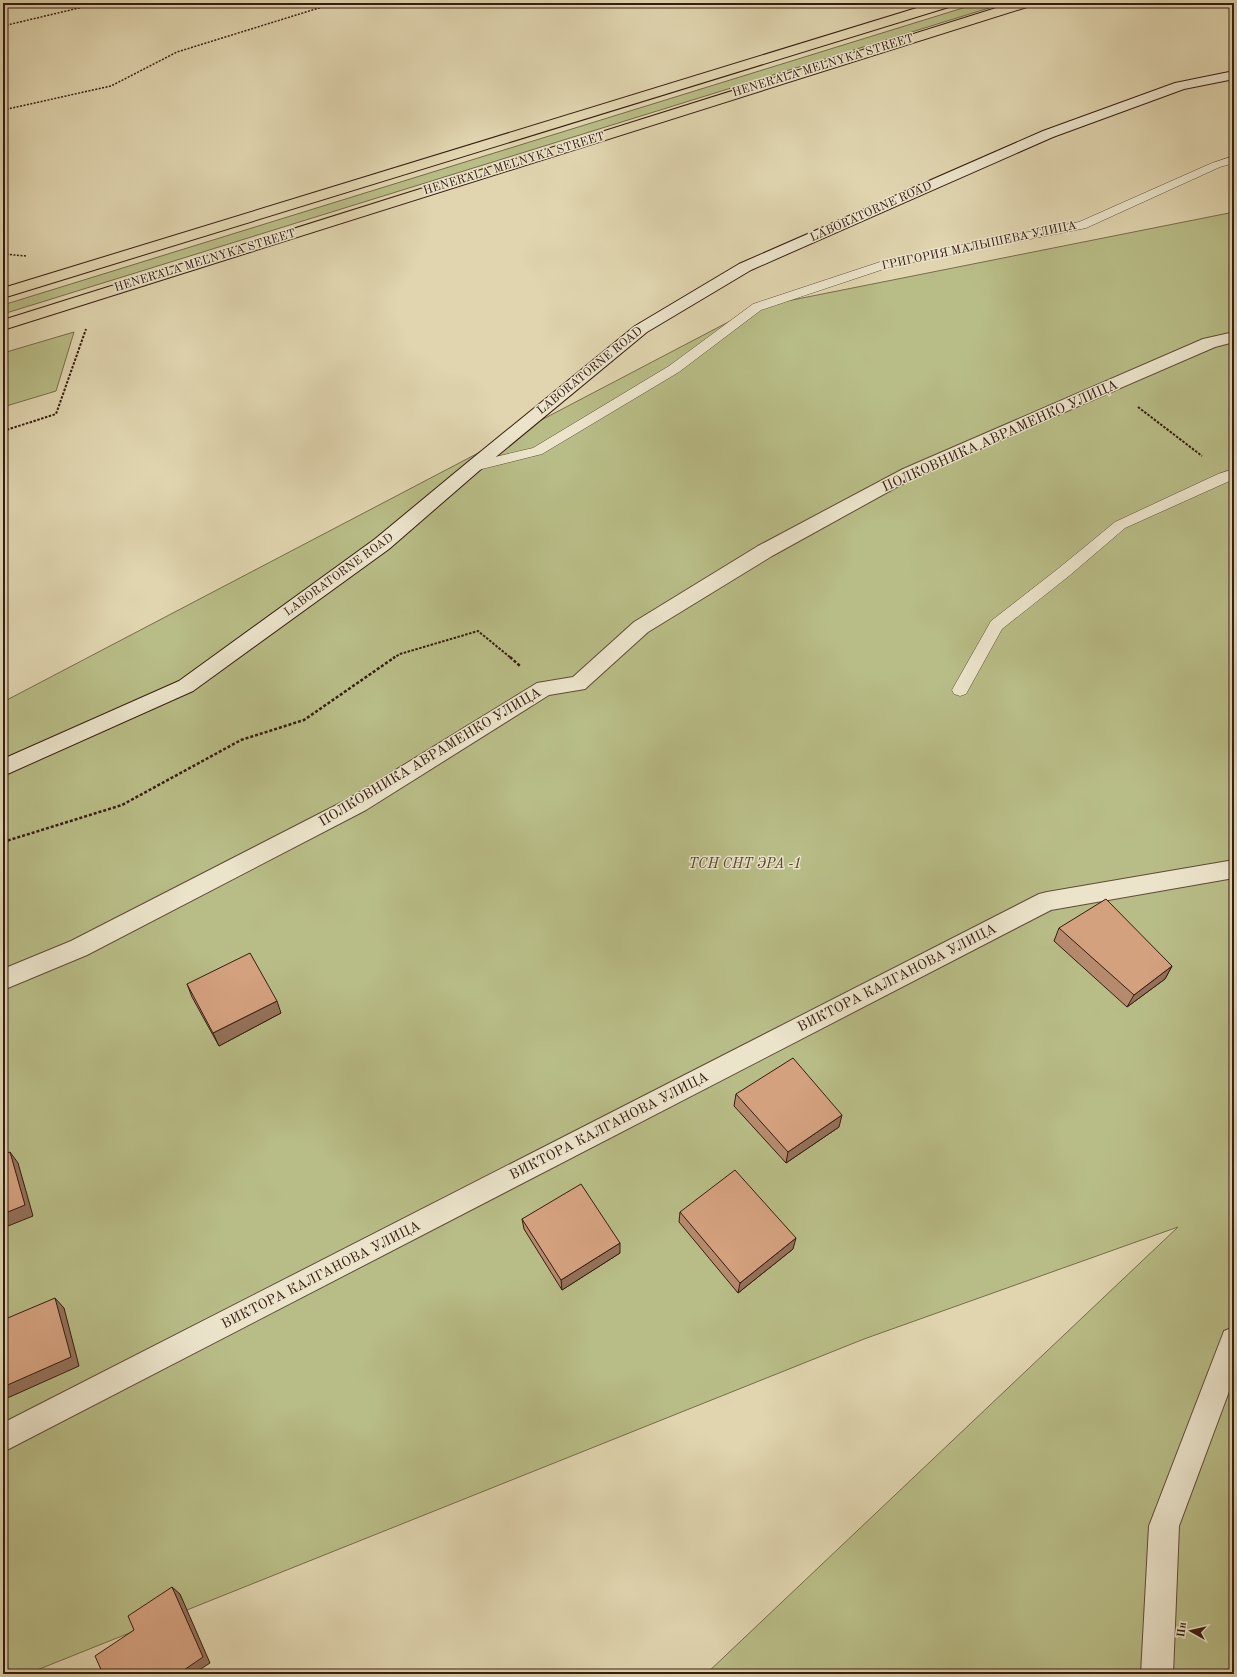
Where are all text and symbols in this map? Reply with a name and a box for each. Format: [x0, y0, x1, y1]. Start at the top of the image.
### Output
street label: HENERALA MELNYKA STREET [731, 33, 915, 99]
street label: HENERALA MELNYKA STREET [422, 131, 606, 197]
street label: LABORATORNE ROAD [808, 180, 934, 244]
street label: ГРИГОРИЯ МАЛЫШЕВА УЛИЦА [881, 219, 1077, 273]
street label: HENERALA MELNYKA STREET [113, 228, 297, 294]
street label: LABORATORNE ROAD [535, 325, 645, 417]
street label: ПОЛКОВНИКА АВРАМЕНКО УЛИЦА [880, 377, 1120, 495]
street label: LABORATORNE ROAD [282, 531, 396, 619]
street label: ПОЛКОВНИКА АВРАМЕНКО УЛИЦА [317, 685, 544, 829]
park label: ТСН СНТ ЭРА -1 [688, 857, 802, 871]
street label: ВИКТОРА КАЛГАНОВА УЛИЦА [795, 921, 999, 1034]
street label: ВИКТОРА КАЛГАНОВА УЛИЦА [507, 1069, 711, 1182]
street label: ВИКТОРА КАЛГАНОВА УЛИЦА [219, 1218, 423, 1331]
north arrow [1171, 1611, 1211, 1651]
text: Пн [1176, 1622, 1189, 1638]

